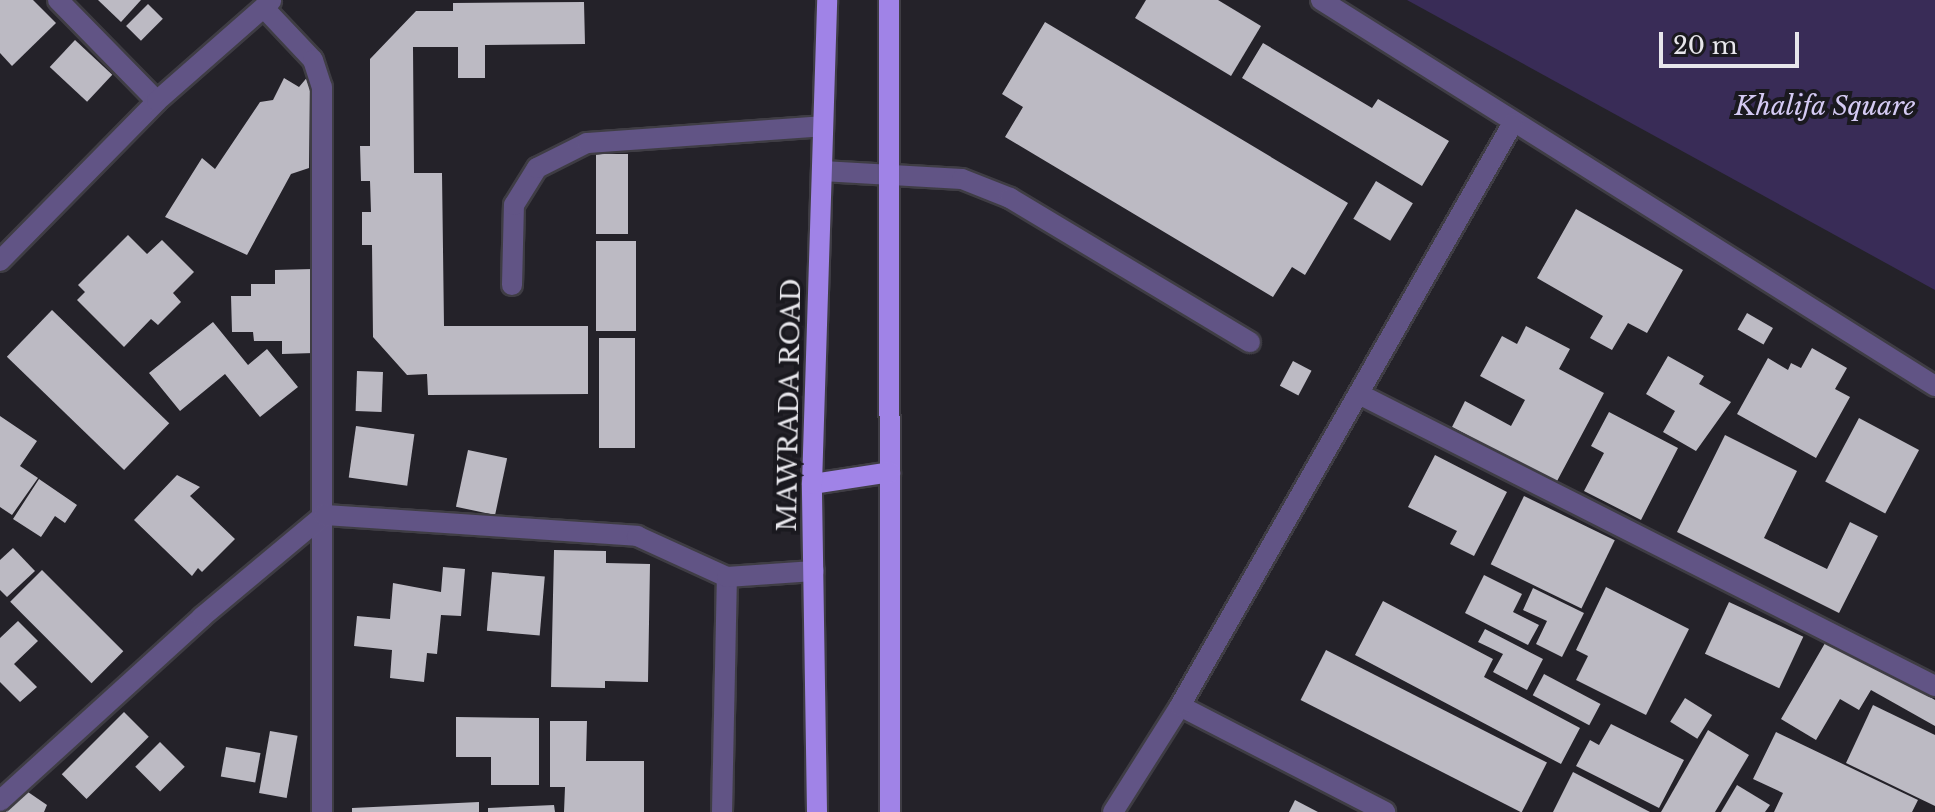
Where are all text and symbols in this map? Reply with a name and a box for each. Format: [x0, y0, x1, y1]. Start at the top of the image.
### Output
scale bar [1663, 16, 1803, 66]
text: 20 m [1673, 31, 1738, 60]
park label: Khalifa Square [1734, 91, 1916, 123]
street label: MAWRADA ROAD [772, 278, 808, 532]

